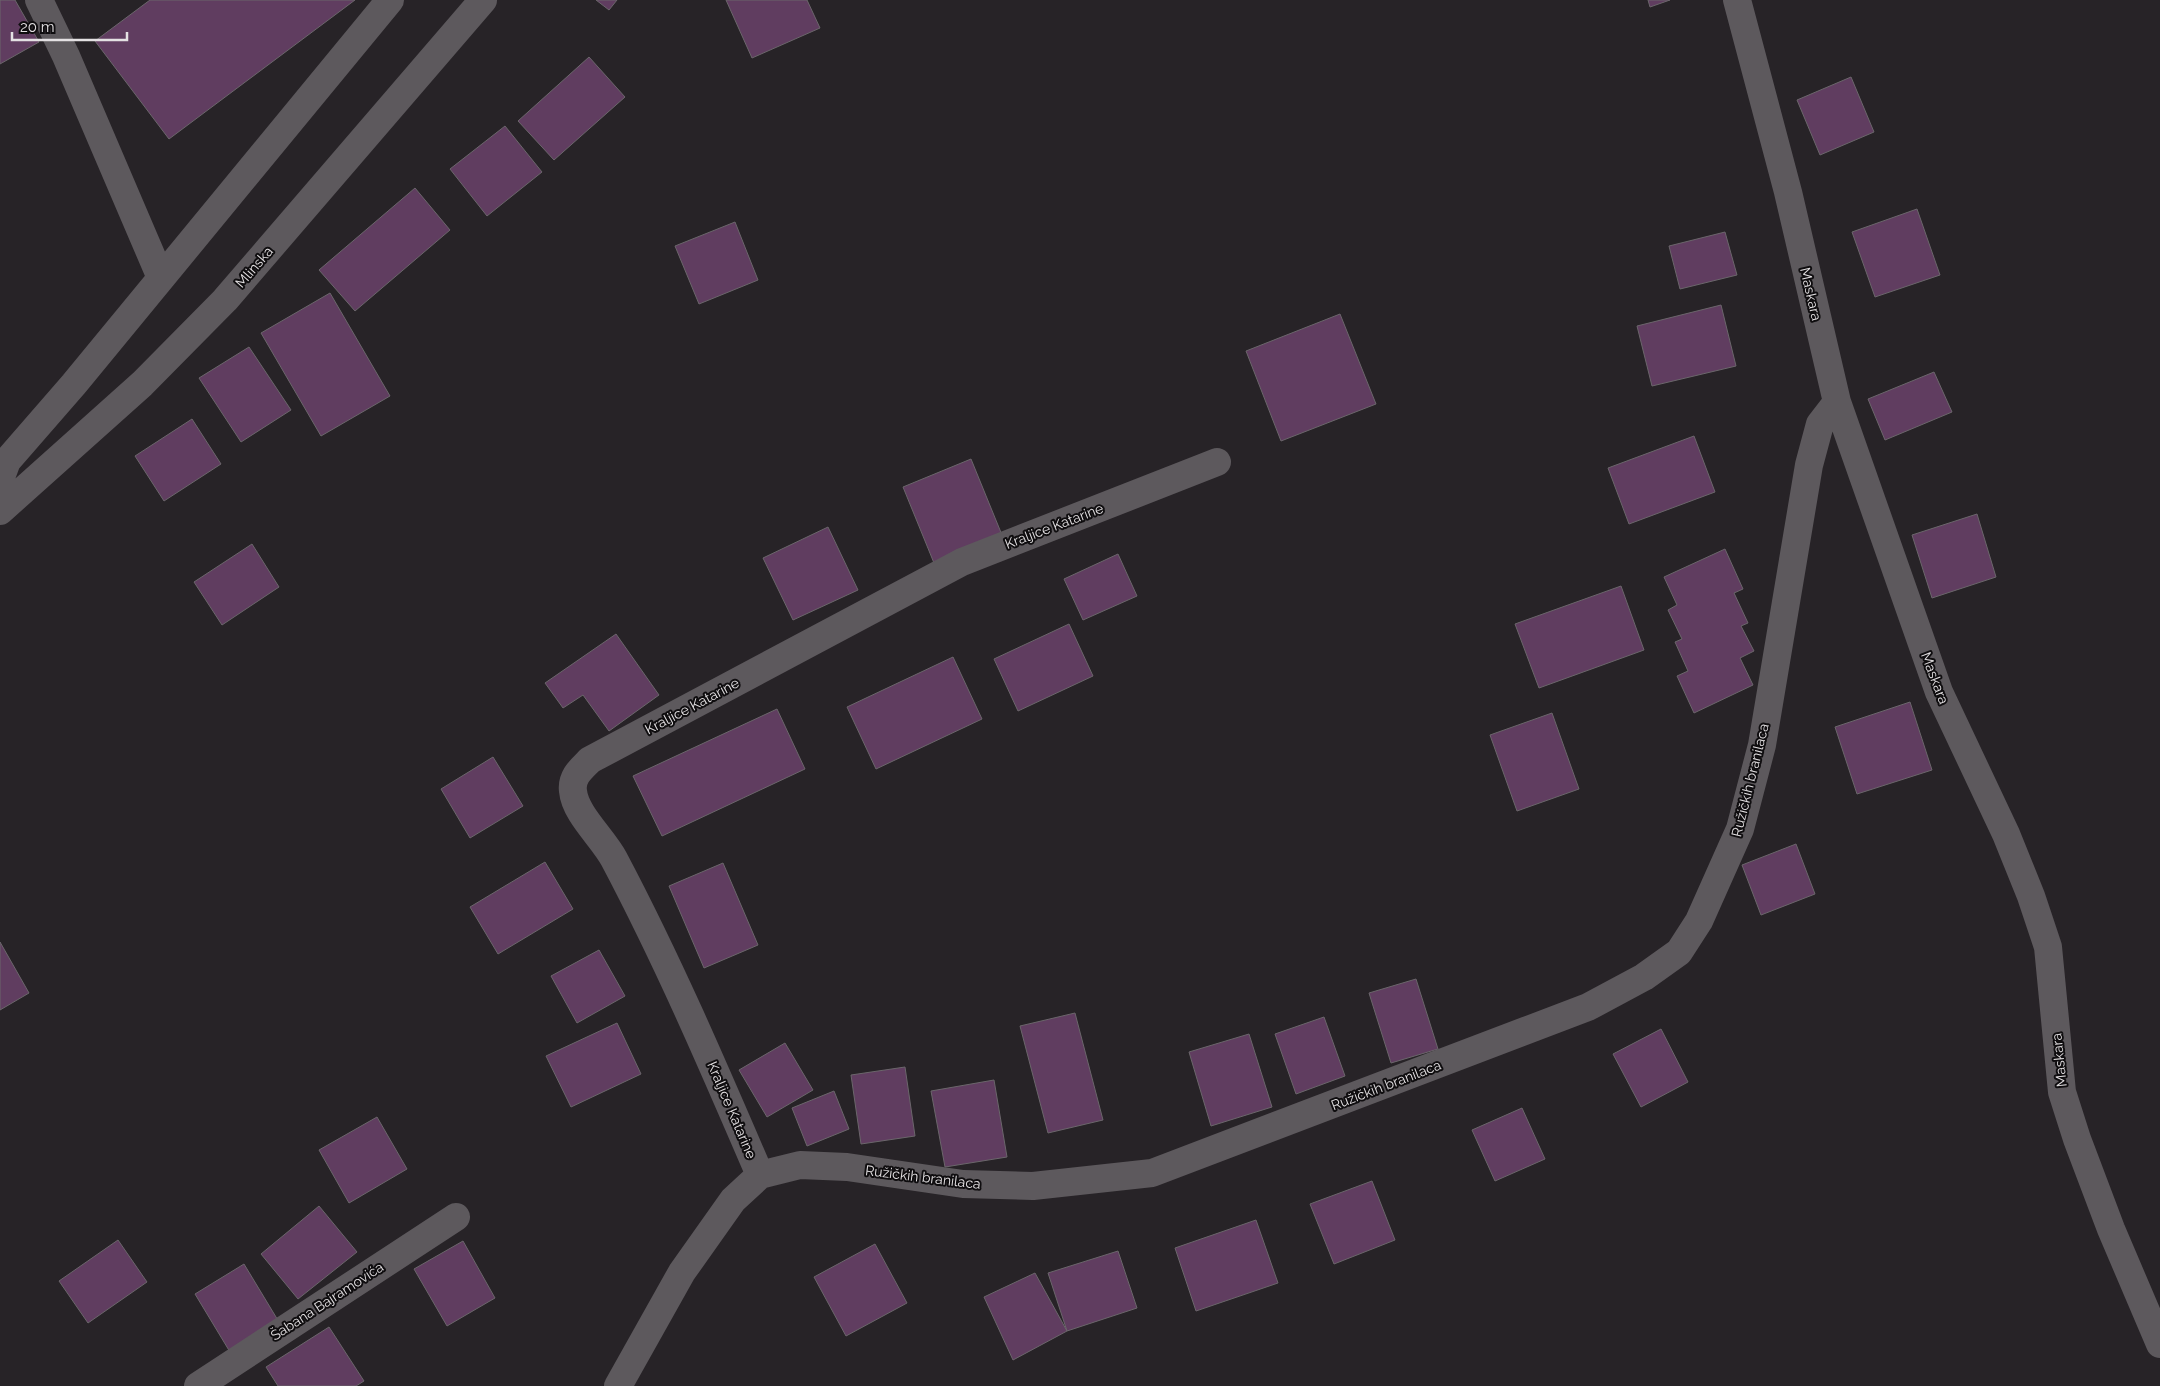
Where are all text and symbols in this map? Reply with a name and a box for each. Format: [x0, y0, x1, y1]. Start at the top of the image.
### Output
scale bar [12, 10, 128, 42]
text: 20 m [20, 18, 55, 36]
street label: Mlinska [232, 243, 276, 291]
street label: Maskara [1797, 266, 1825, 322]
street label: Kraljice Katarine [1002, 500, 1106, 552]
street label: Maskara [1918, 650, 1952, 706]
street label: Kraljice Katarine [642, 674, 742, 738]
street label: Ružičkih branilaca [1728, 722, 1772, 838]
street label: Maskara [2048, 1032, 2070, 1088]
street label: Ružičkih branilaca [1329, 1057, 1443, 1113]
street label: Kraljice Katarine [704, 1059, 760, 1161]
street label: Ružičkih branilaca [864, 1162, 982, 1192]
street label: Šabana Bajramovića [267, 1257, 386, 1343]

